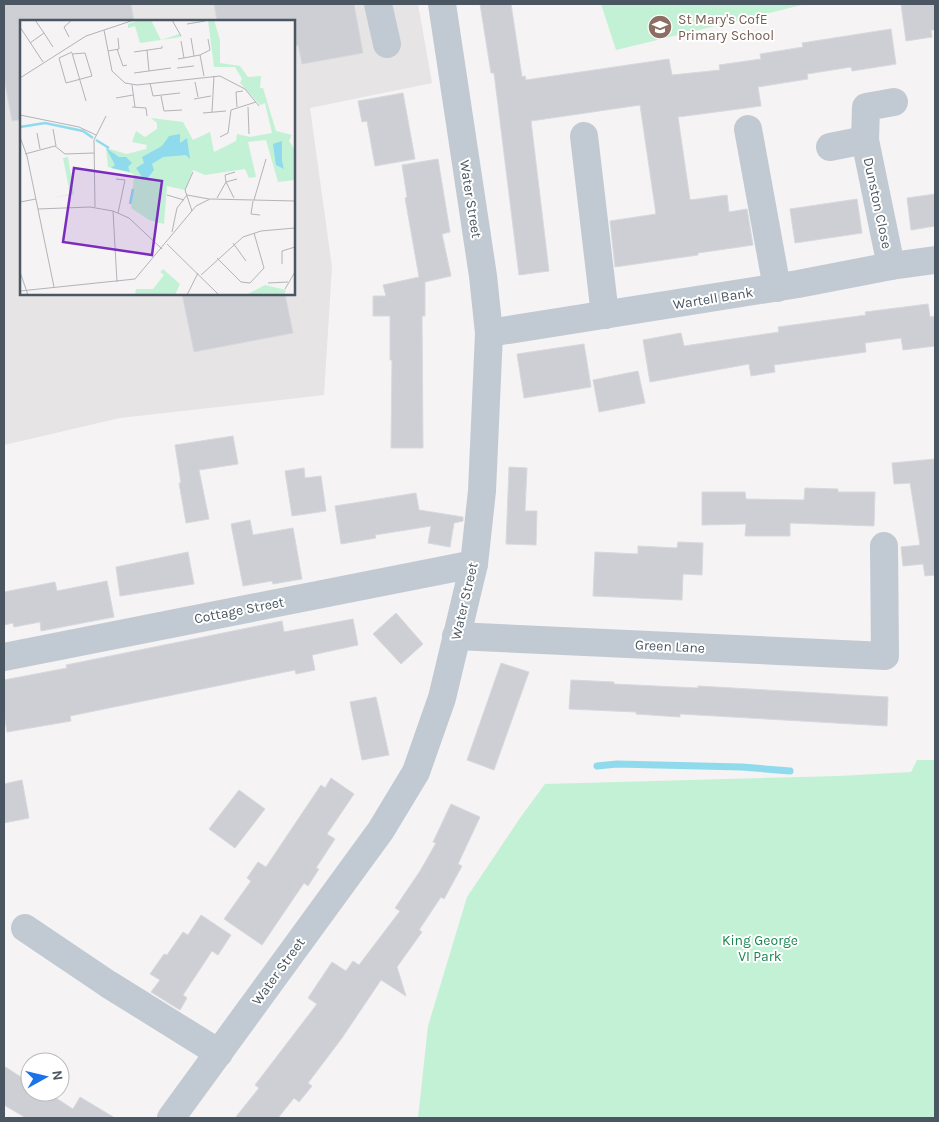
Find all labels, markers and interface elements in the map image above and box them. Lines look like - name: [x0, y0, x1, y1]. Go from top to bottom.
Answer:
- place label: St Mary's CofE Primary School: [678, 11, 774, 44]
- school or university icon: St Mary's CofE Primary School: [647, 14, 673, 40]
- inset map: [20, 20, 295, 295]
- street label: Dunston Close: [860, 156, 895, 250]
- street label: Water Street: [456, 159, 485, 239]
- street label: Wartell Bank: [672, 284, 755, 313]
- street label: Water Street: [447, 561, 482, 642]
- street label: Cottage Street: [193, 593, 286, 628]
- street label: Green Lane: [635, 636, 705, 657]
- park label: King George VI Park: [722, 932, 798, 965]
- street label: Water Street: [248, 934, 309, 1008]
- north arrow: [20, 1052, 70, 1102]
- text: N: [48, 1069, 66, 1081]

